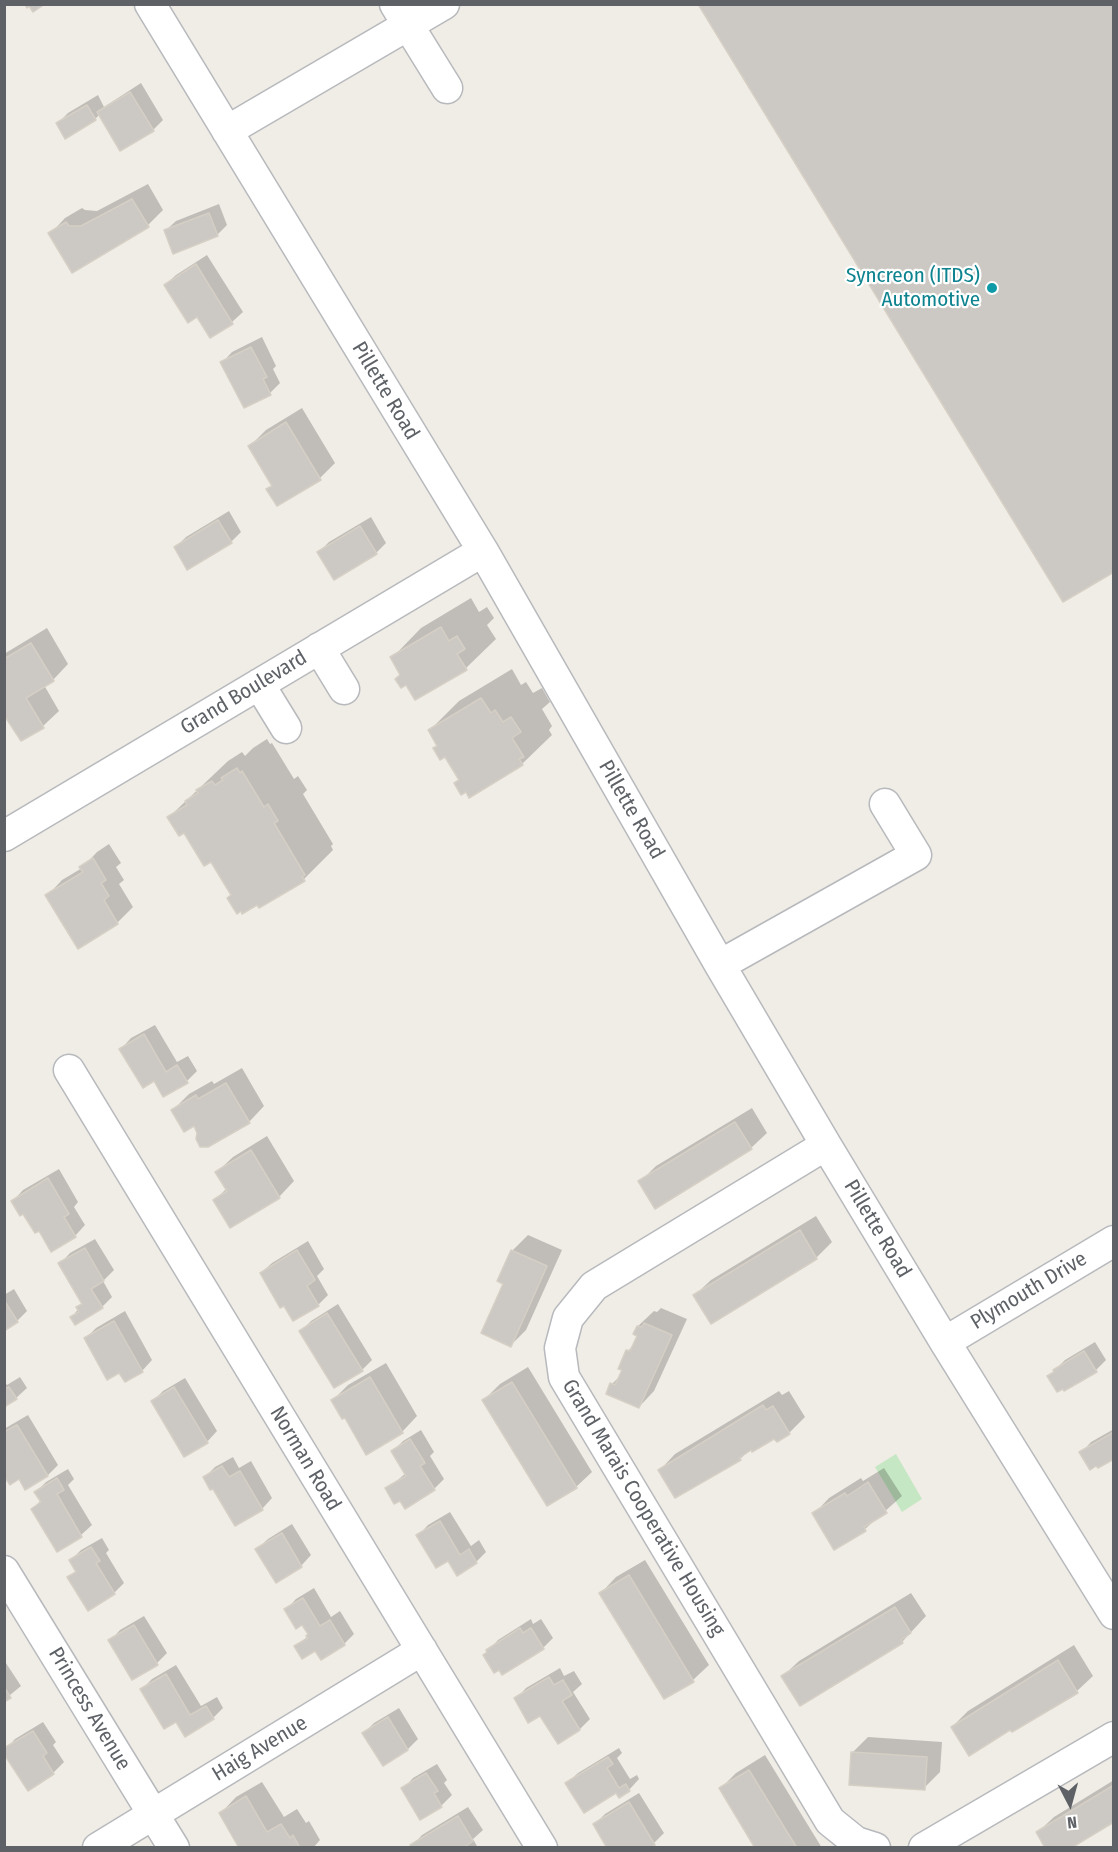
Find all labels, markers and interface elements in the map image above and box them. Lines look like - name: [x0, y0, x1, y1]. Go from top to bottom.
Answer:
- place label: Syncreon (ITDS) Automotive: [846, 263, 980, 313]
- marker: Syncreon (ITDS) Automotive: [985, 281, 999, 295]
- street label: Pillette Road: [346, 337, 424, 445]
- street label: Grand Boulevard: [176, 645, 312, 741]
- street label: Pillette Road: [593, 756, 669, 864]
- street label: Pillette Road: [838, 1175, 916, 1283]
- street label: Plymouth Drive: [966, 1246, 1092, 1336]
- street label: Grand Marais Cooperative Housing: [556, 1375, 730, 1641]
- street label: Norman Road: [264, 1402, 346, 1516]
- street label: Princess Avenue: [42, 1643, 136, 1775]
- street label: Haig Avenue: [208, 1711, 312, 1787]
- north arrow: [1040, 1774, 1100, 1834]
- text: N: [1066, 1812, 1078, 1832]

